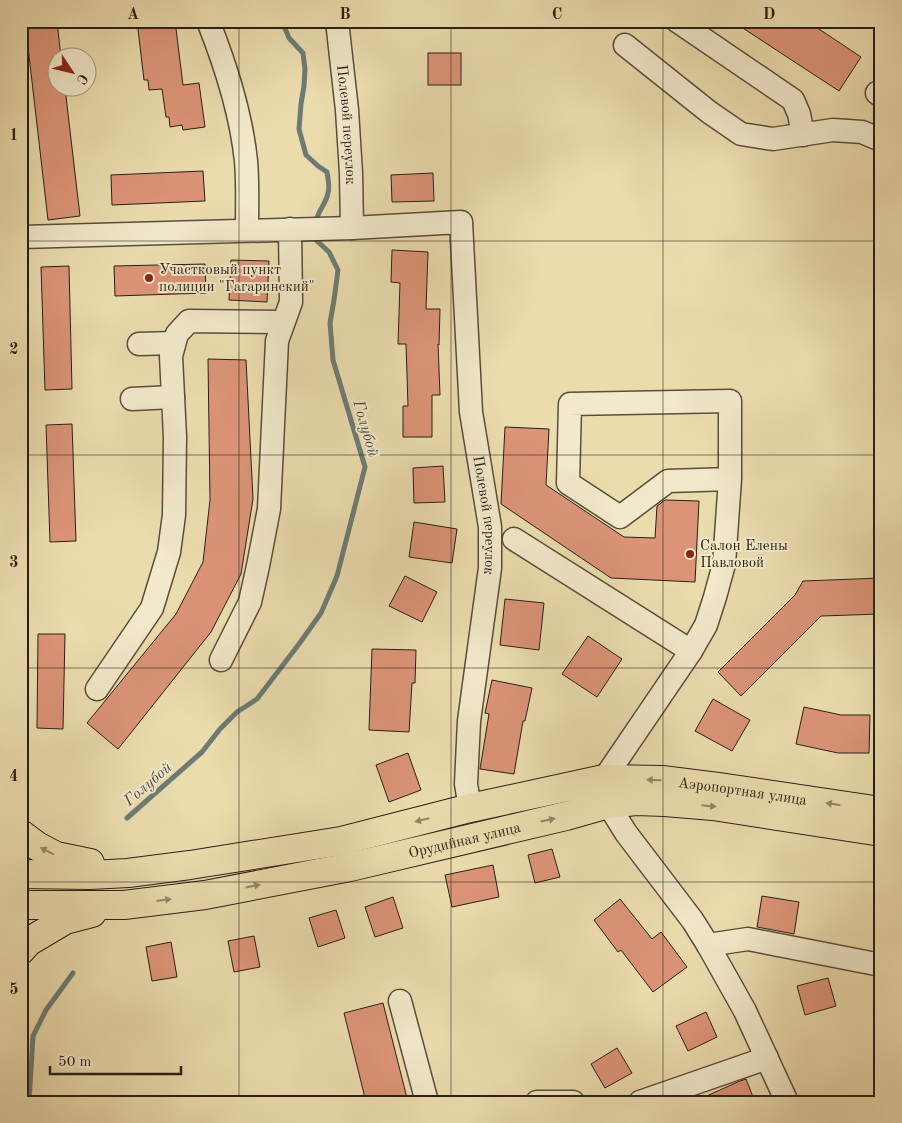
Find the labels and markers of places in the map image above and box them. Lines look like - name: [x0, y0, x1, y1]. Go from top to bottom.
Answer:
- place label: Участковый пункт полиции "Гагаринский": [159, 263, 315, 295]
- marker: Участковый пункт полиции "Гагаринский": [143, 272, 155, 284]
- place label: Салон Елены Павловой: [700, 539, 788, 571]
- marker: Салон Елены Павловой: [684, 548, 696, 560]

